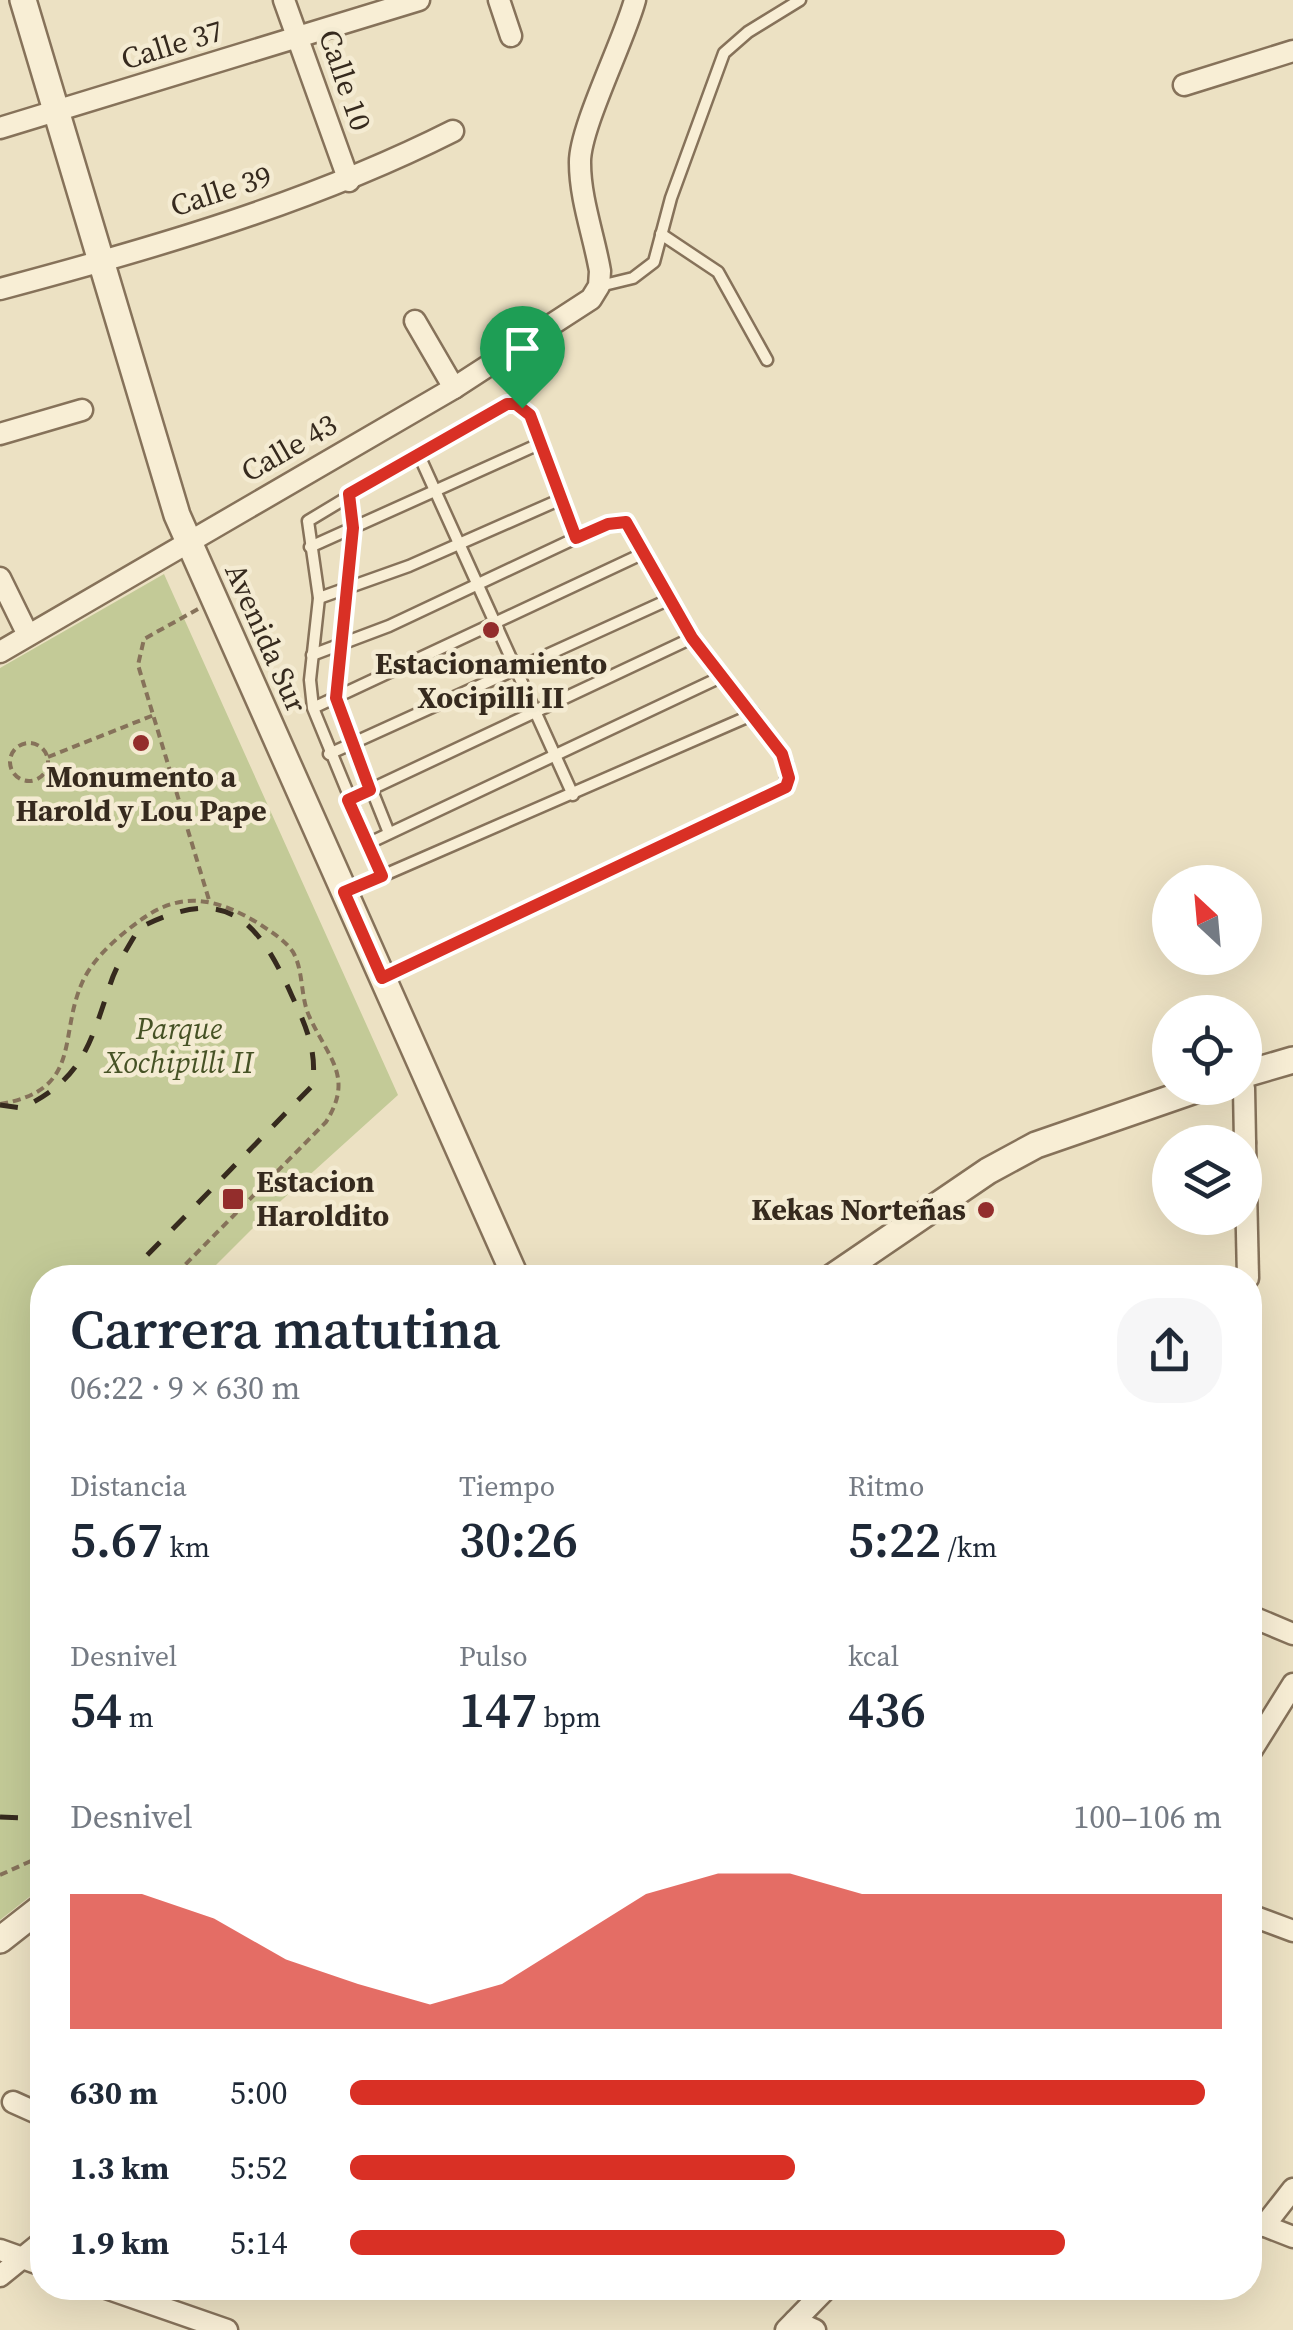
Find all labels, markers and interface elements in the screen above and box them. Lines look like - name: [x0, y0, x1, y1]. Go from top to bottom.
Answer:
- street label: Calle 37: [116, 10, 228, 79]
- street label: Calle 10: [309, 24, 382, 136]
- street label: Calle 39: [165, 155, 277, 226]
- pin: [480, 306, 565, 409]
- icon: arrive: [495, 321, 550, 376]
- street label: Calle 43: [233, 404, 344, 491]
- street label: Avenida Sur: [215, 557, 318, 719]
- marker: Estacionamiento Xocipilli II: [480, 619, 502, 641]
- place label: Estacionamiento Xocipilli II: [375, 643, 607, 718]
- marker: Monumento a Harold y Lou Pape: [130, 732, 152, 754]
- place label: Monumento a Harold y Lou Pape: [15, 756, 267, 831]
- north arrow: [1152, 865, 1262, 975]
- map controls: [1152, 865, 1262, 1235]
- button: locate: [1152, 995, 1262, 1105]
- park label: Parque Xochipilli II: [103, 1008, 255, 1083]
- button: layers: [1152, 1125, 1262, 1235]
- place label: Estacion Haroldito: [256, 1161, 389, 1236]
- marker: Estacion Haroldito: [220, 1186, 246, 1212]
- place label: Kekas Norteñas: [751, 1189, 966, 1230]
- marker: Kekas Norteñas: [975, 1199, 997, 1221]
- text: Carrera matutina: [70, 1291, 500, 1366]
- button: share: [1117, 1298, 1222, 1403]
- text: 06:22 · 9 × 630 m: [70, 1366, 300, 1410]
- text: Distancia: [70, 1467, 187, 1505]
- text: Tiempo: [459, 1467, 555, 1505]
- text: Ritmo: [848, 1467, 924, 1505]
- text: 5.67: [70, 1505, 163, 1574]
- text: 30:26: [459, 1505, 578, 1574]
- text: 5:22: [848, 1505, 941, 1574]
- text: km: [163, 1528, 210, 1566]
- text: /km: [941, 1528, 997, 1566]
- text: Desnivel: [70, 1637, 177, 1675]
- text: Pulso: [459, 1637, 528, 1675]
- text: kcal: [848, 1637, 899, 1675]
- text: 54: [70, 1675, 122, 1744]
- text: 147: [459, 1675, 537, 1744]
- text: 436: [848, 1675, 926, 1744]
- text: m: [122, 1698, 154, 1736]
- text: bpm: [537, 1698, 601, 1736]
- text: Desnivel: [70, 1795, 192, 1839]
- text: 100–106 m: [1073, 1795, 1222, 1839]
- text: 630 m: [70, 2071, 158, 2115]
- text: 5:00: [230, 2071, 288, 2115]
- text: 1.3 km: [70, 2146, 169, 2190]
- text: 5:52: [230, 2146, 288, 2190]
- text: 1.9 km: [70, 2221, 169, 2265]
- text: 5:14: [230, 2221, 288, 2265]

